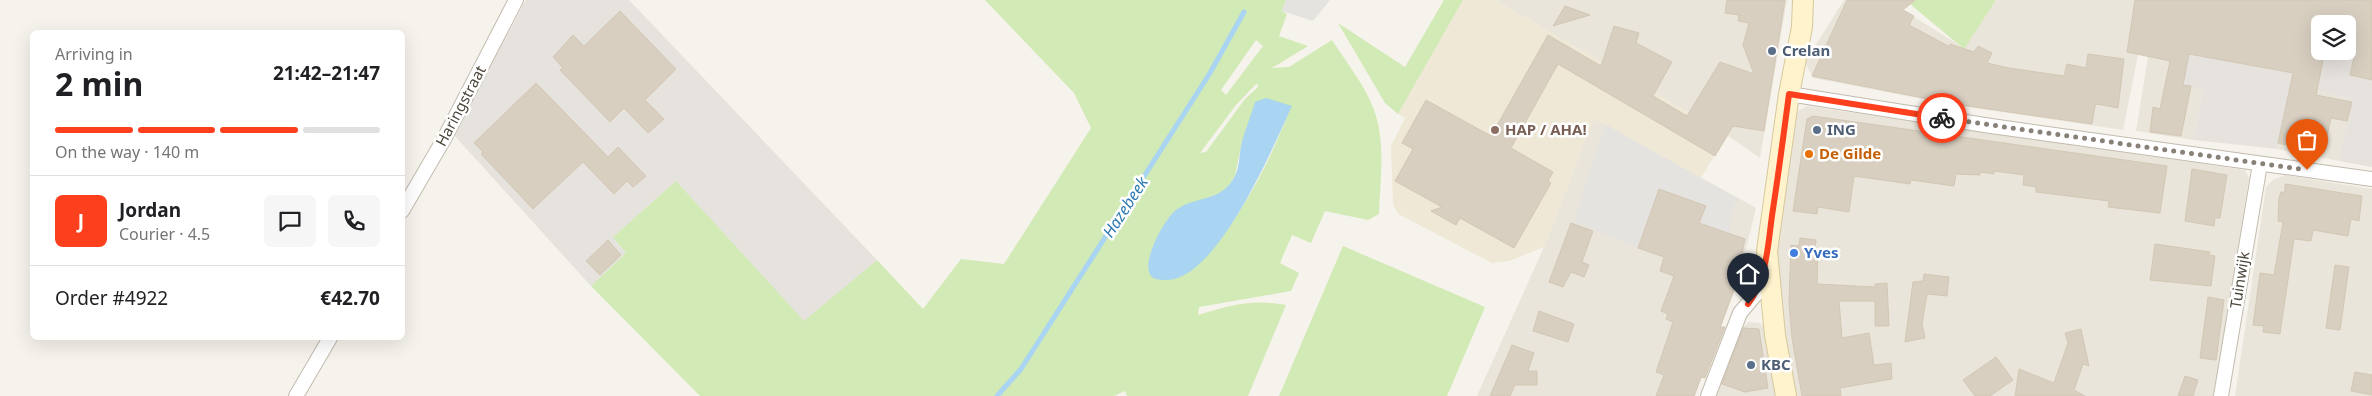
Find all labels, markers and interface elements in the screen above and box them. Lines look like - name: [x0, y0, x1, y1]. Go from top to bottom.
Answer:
- map controls: [2311, 15, 2356, 60]
- button: layers: [2311, 15, 2356, 60]
- place label: Crelan: [1782, 40, 1830, 60]
- text: Arriving in: [55, 43, 133, 65]
- marker: Crelan: [1766, 45, 1778, 57]
- text: 21:42–21:47: [273, 60, 380, 86]
- street label: Haringstraat: [430, 61, 490, 149]
- text: 2 min: [55, 62, 143, 105]
- courier: [1917, 93, 1967, 143]
- icon: bike: [1928, 104, 1956, 132]
- place label: HAP / AHA!: [1505, 119, 1587, 139]
- place label: ING: [1827, 119, 1856, 139]
- pin: [2286, 119, 2328, 170]
- marker: HAP / AHA!: [1489, 124, 1501, 136]
- marker: ING: [1811, 124, 1823, 136]
- icon: bag: [2293, 126, 2321, 154]
- text: On the way · 140 m: [55, 141, 199, 163]
- place label: De Gilde: [1819, 143, 1881, 163]
- marker: De Gilde: [1803, 148, 1815, 160]
- water label: Hazebeek: [1097, 171, 1153, 242]
- button: chat: [264, 195, 316, 247]
- button: phone: [328, 195, 380, 247]
- text: Jordan: [119, 197, 181, 223]
- text: J: [78, 208, 84, 234]
- text: Courier · 4.5: [119, 223, 210, 245]
- place label: Yves: [1804, 242, 1838, 262]
- marker: Yves: [1788, 247, 1800, 259]
- street label: Tuinwijk: [2225, 250, 2253, 310]
- pin: [1727, 253, 1769, 304]
- icon: home: [1734, 260, 1762, 288]
- text: Order #4922: [55, 285, 168, 311]
- text: €42.70: [320, 285, 380, 311]
- place label: KBC: [1761, 354, 1791, 374]
- marker: KBC: [1745, 359, 1757, 371]

